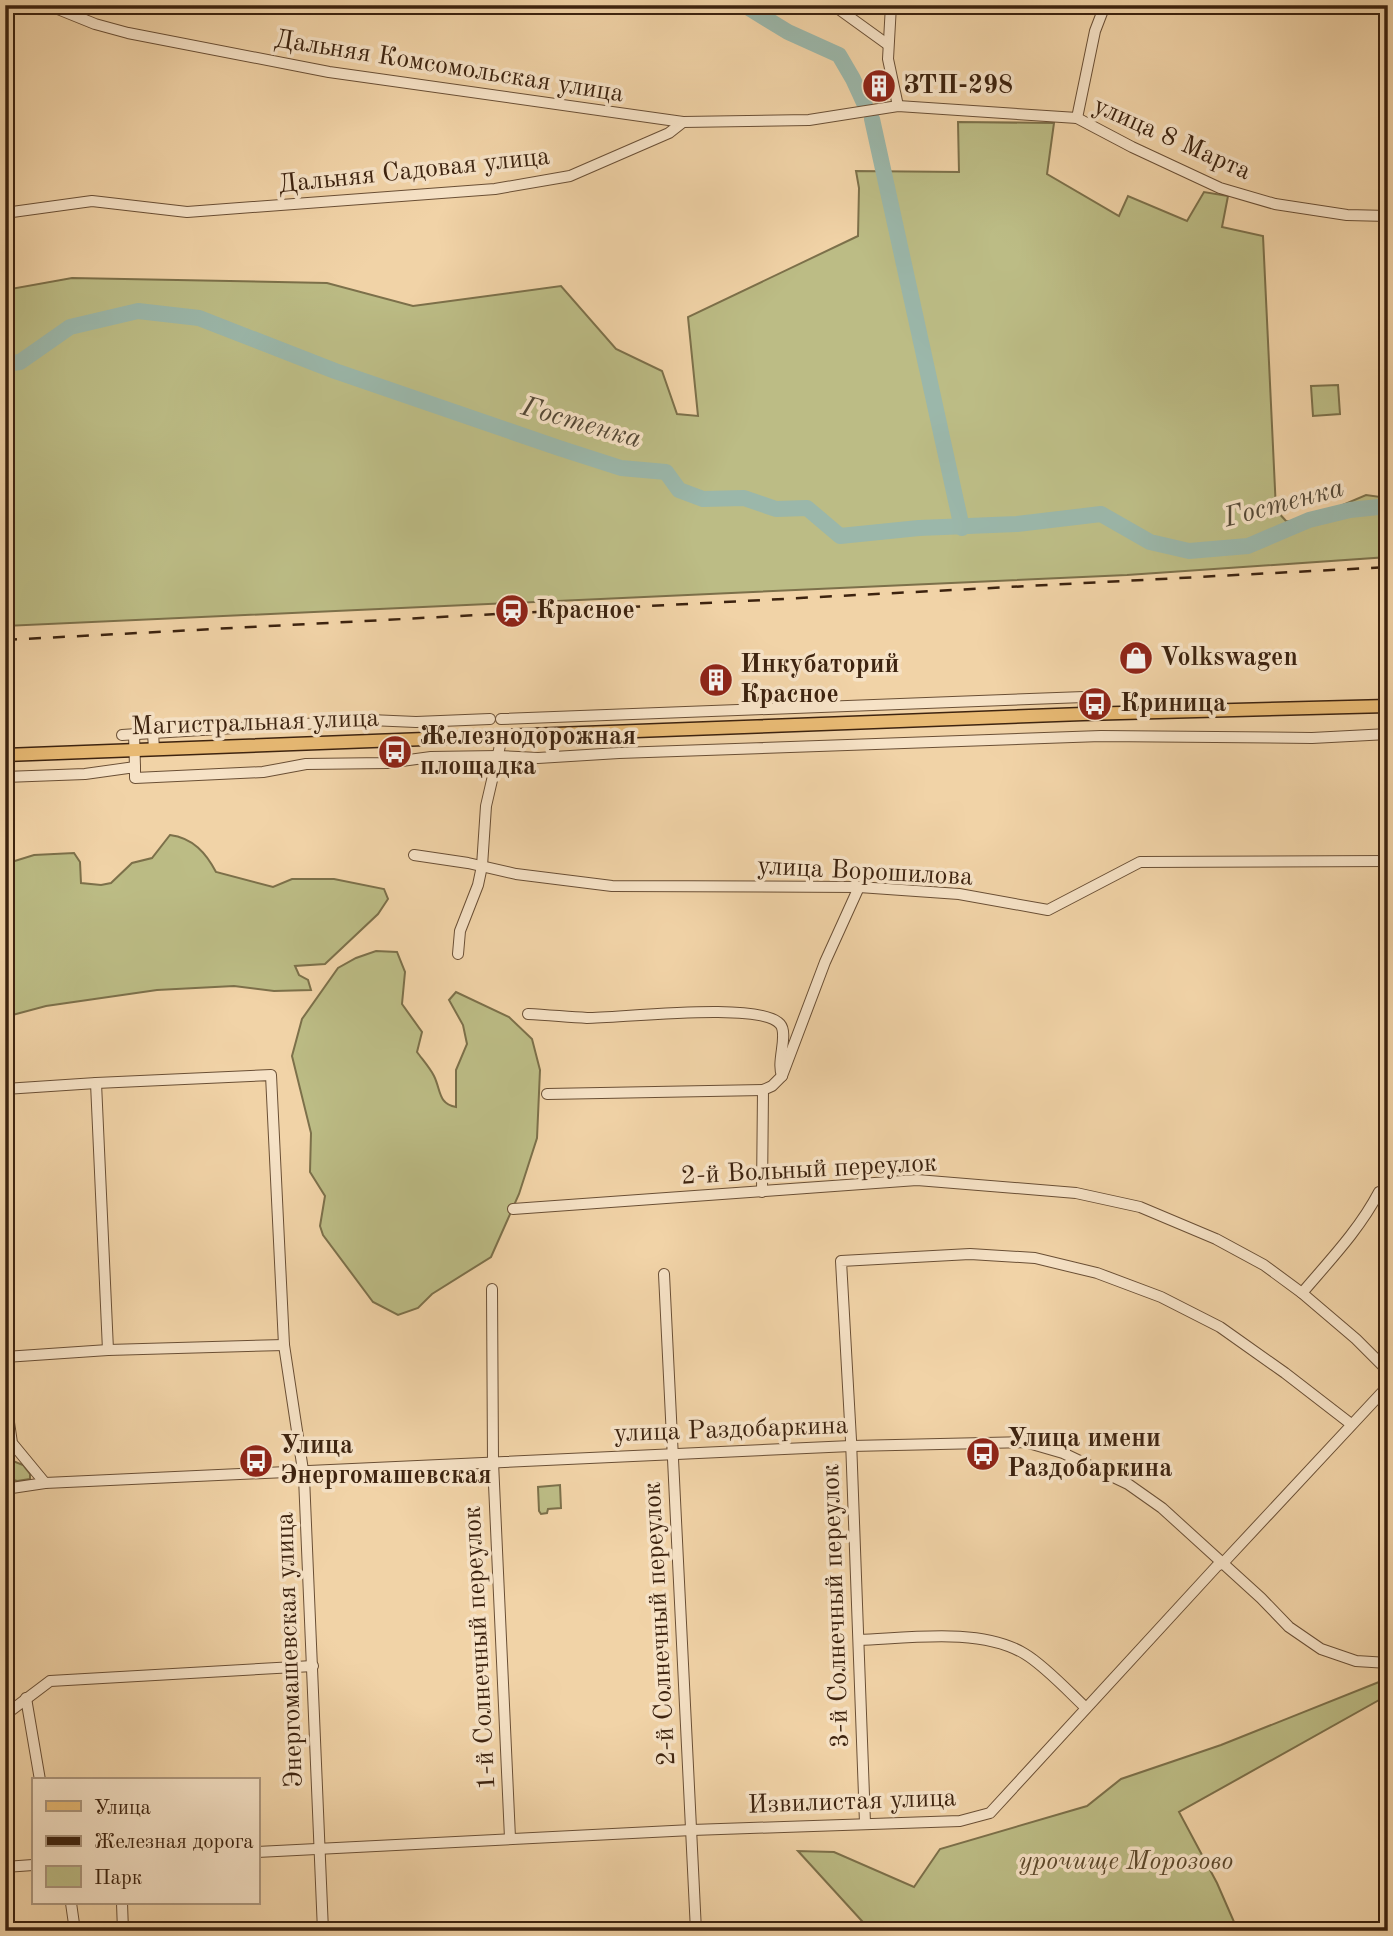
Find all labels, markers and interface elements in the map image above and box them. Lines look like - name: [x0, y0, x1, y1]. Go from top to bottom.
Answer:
- street label: Дальняя Комсомольская улица: [273, 27, 626, 107]
- building icon: ЗТП-298: [860, 67, 898, 105]
- place label: ЗТП-298: [903, 73, 1013, 99]
- street label: улица 8 Марта: [1089, 93, 1255, 185]
- street label: Дальняя Садовая улица: [277, 144, 551, 198]
- water label: Гостенка: [517, 393, 644, 454]
- water label: Гостенка: [1220, 474, 1347, 534]
- station icon: Красное: [493, 592, 531, 630]
- place label: Красное: [536, 598, 635, 624]
- shop icon: Volkswagen: [1117, 639, 1155, 677]
- place label: Volkswagen: [1160, 645, 1298, 671]
- place label: Инкубаторий Красное: [740, 652, 899, 708]
- building icon: Инкубаторий Красное: [697, 661, 735, 699]
- bus stop icon: Криница: [1076, 685, 1114, 723]
- place label: Криница: [1120, 691, 1226, 717]
- street label: Магистральная улица: [131, 706, 380, 740]
- place label: Железнодорожная площадка: [420, 724, 636, 780]
- bus stop icon: Железнодорожная площадка: [376, 733, 414, 771]
- street label: улица Ворошилова: [756, 853, 974, 891]
- street label: 2-й Вольный переулок: [680, 1150, 938, 1190]
- street label: улица Раздобаркина: [613, 1413, 849, 1447]
- place label: Улица имени Раздобаркина: [1007, 1426, 1172, 1482]
- place label: Улица Энергомашевская: [280, 1433, 492, 1489]
- bus stop icon: Улица имени Раздобаркина: [964, 1435, 1002, 1473]
- bus stop icon: Улица Энергомашевская: [237, 1442, 275, 1480]
- street label: 3-й Солнечный переулок: [818, 1463, 854, 1749]
- street label: 2-й Солнечный переулок: [640, 1481, 680, 1767]
- street label: 1-й Солнечный переулок: [460, 1505, 500, 1791]
- street label: Энергомашевская улица: [272, 1512, 308, 1788]
- legend: [32, 1778, 259, 1904]
- street label: Извилистая улица: [747, 1785, 957, 1819]
- text: Улица: [94, 1798, 151, 1819]
- text: Железная дорога: [94, 1832, 254, 1853]
- park label: урочище Морозово: [1019, 1849, 1233, 1875]
- text: Парк: [94, 1868, 143, 1889]

